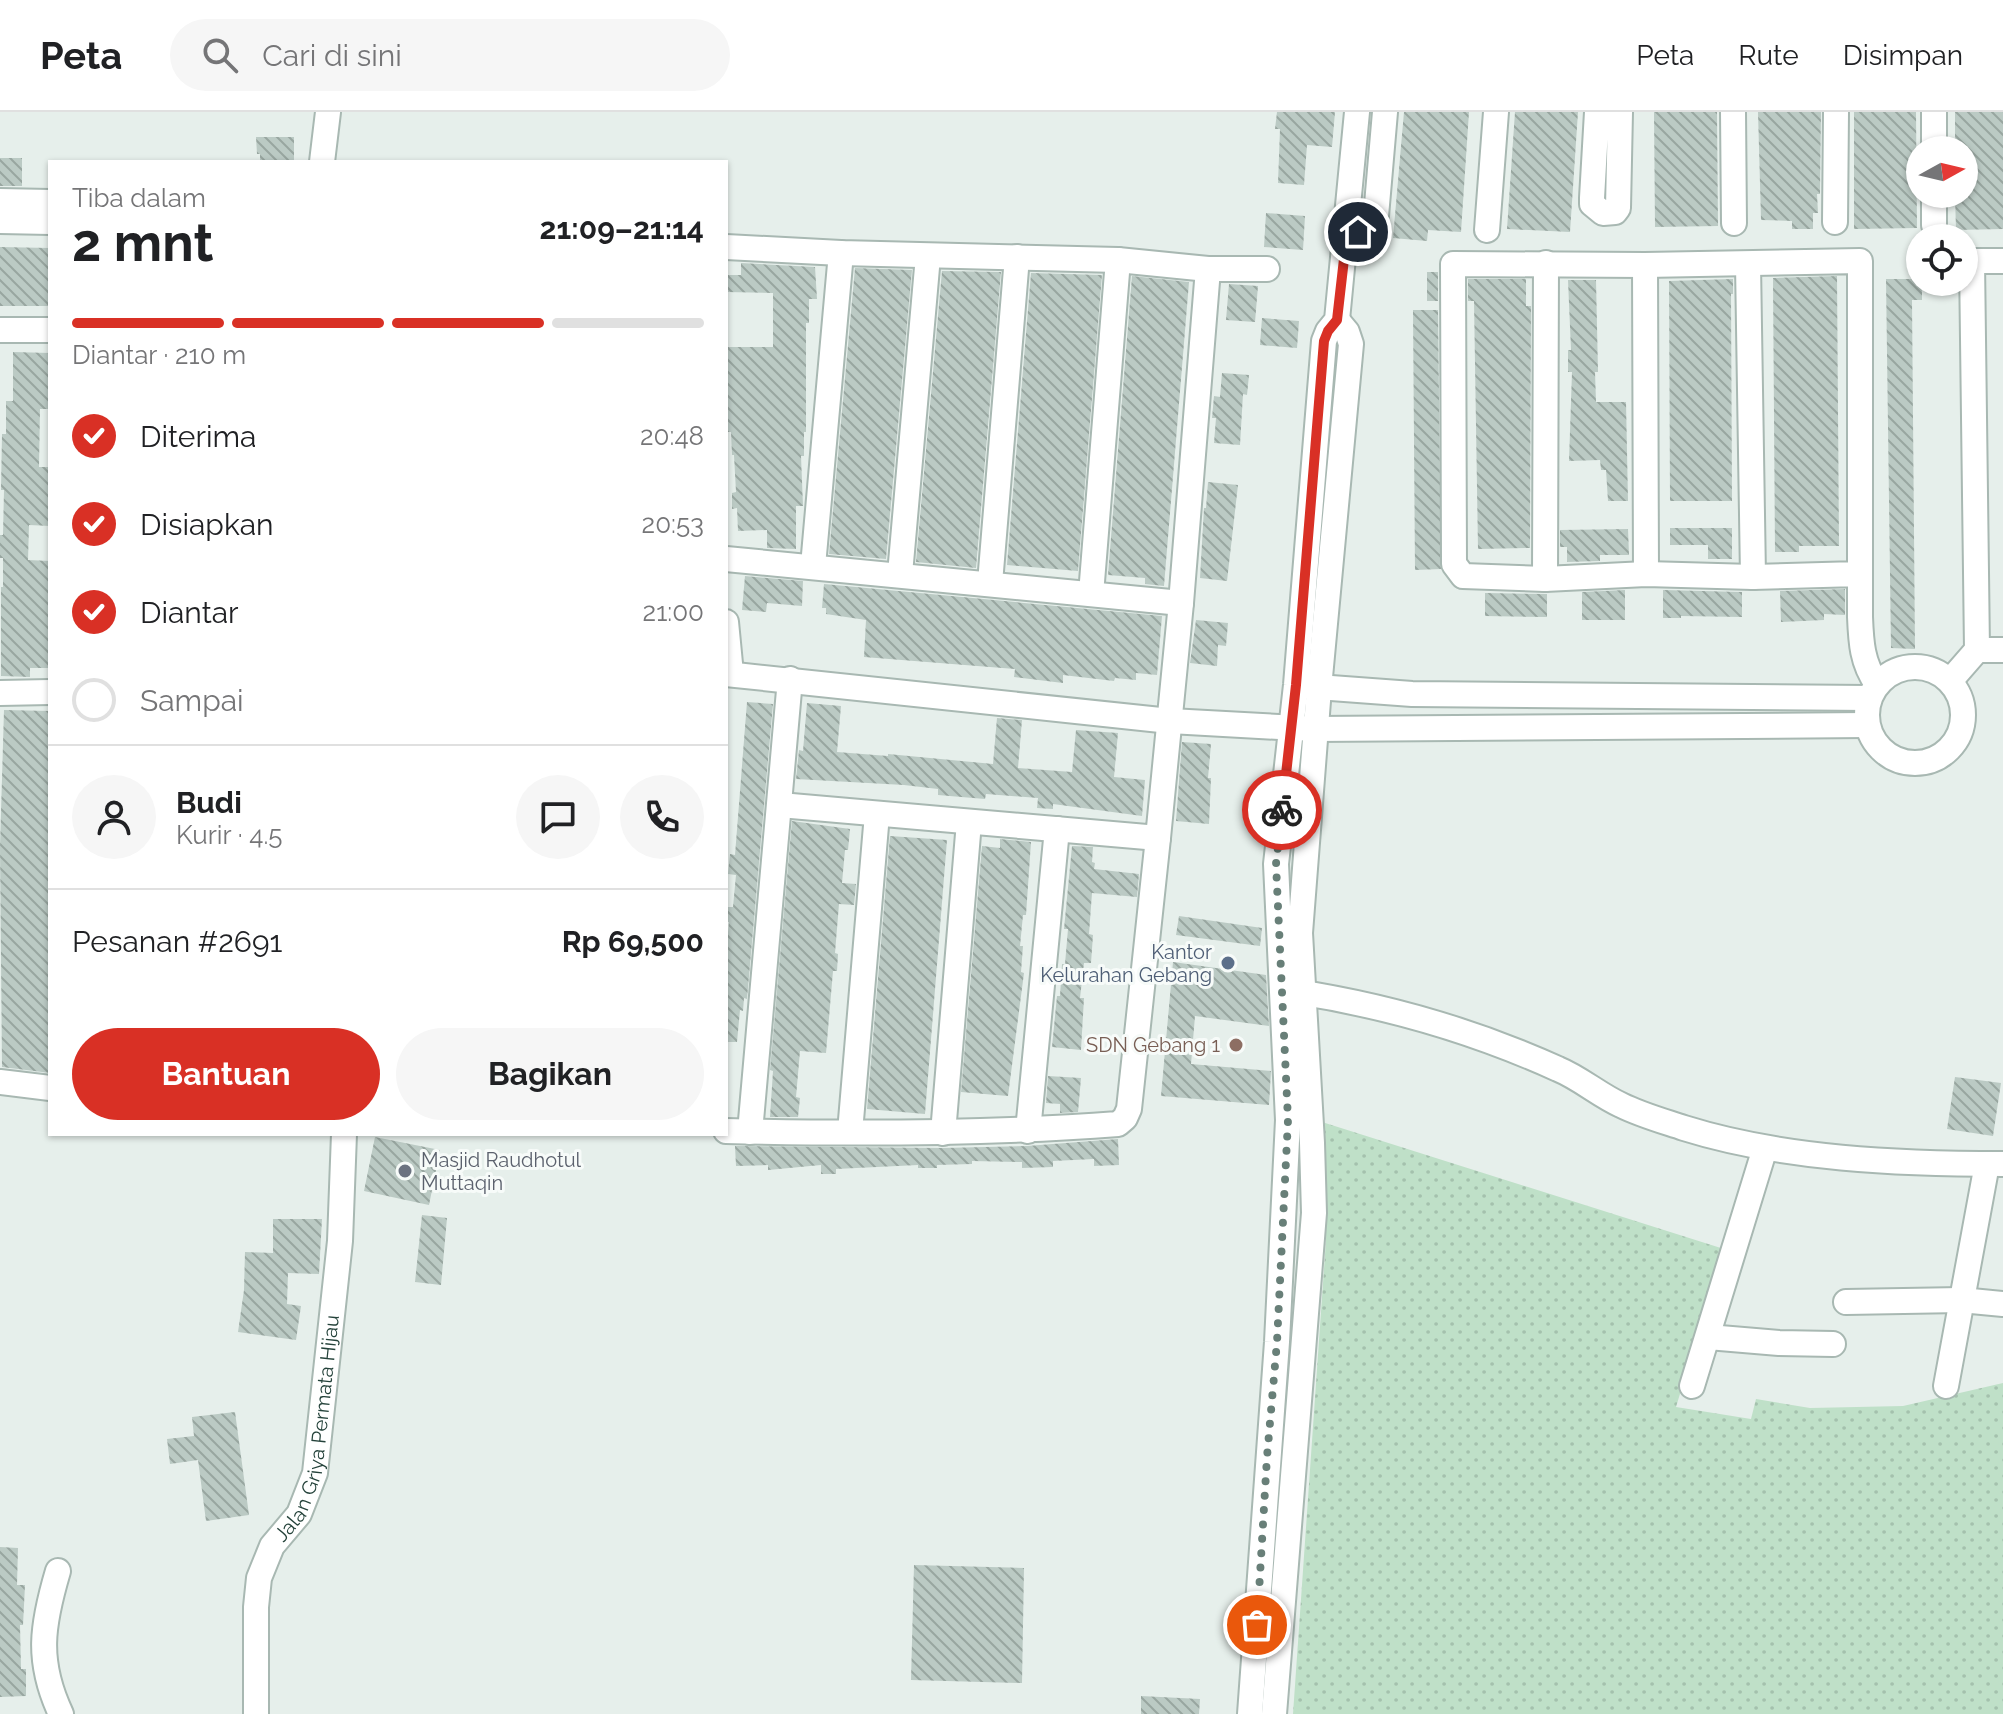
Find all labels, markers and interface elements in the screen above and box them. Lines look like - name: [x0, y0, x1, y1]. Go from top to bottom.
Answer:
- search box: [170, 19, 730, 91]
- text: Peta: [40, 33, 122, 78]
- icon: search: [198, 33, 242, 77]
- text: Cari di sini: [262, 38, 402, 73]
- text: Peta: [1636, 39, 1694, 72]
- text: Rute: [1738, 39, 1799, 72]
- text: Disimpan: [1843, 39, 1963, 72]
- north arrow: [1906, 136, 1978, 208]
- map controls: [1906, 136, 1978, 296]
- text: Tiba dalam: [72, 183, 206, 213]
- pin: [1324, 198, 1392, 266]
- icon: home: [1336, 210, 1380, 254]
- text: 21:09–21:14: [540, 211, 704, 246]
- text: 2 mnt: [72, 212, 213, 273]
- button: locate: [1906, 224, 1978, 296]
- text: Diantar · 210 m: [72, 340, 246, 370]
- icon: check: [72, 414, 116, 458]
- text: Diterima: [140, 419, 256, 454]
- text: 20:48: [640, 421, 704, 451]
- icon: check: [72, 502, 116, 546]
- text: Disiapkan: [140, 507, 274, 542]
- text: 20:53: [642, 509, 704, 539]
- icon: check: [72, 590, 116, 634]
- text: Diantar: [140, 595, 239, 630]
- text: 21:00: [643, 597, 704, 627]
- text: Sampai: [140, 683, 244, 718]
- courier: [1242, 770, 1322, 850]
- button: person: [72, 775, 156, 859]
- button: chat: [516, 775, 600, 859]
- button: phone: [620, 775, 704, 859]
- text: Budi: [176, 785, 242, 820]
- icon: bike: [1260, 788, 1304, 832]
- text: Kurir · 4.5: [176, 820, 282, 850]
- text: Pesanan #2691: [72, 924, 282, 959]
- text: Rp 69,500: [562, 924, 704, 959]
- place label: Kantor Kelurahan Gebang: [1040, 940, 1212, 987]
- marker: Kantor Kelurahan Gebang: [1219, 954, 1237, 972]
- button: Bantuan: [72, 1028, 380, 1120]
- button: Bagikan: [396, 1028, 704, 1120]
- place label: SDN Gebang 1: [1086, 1033, 1220, 1057]
- marker: SDN Gebang 1: [1227, 1036, 1245, 1054]
- place label: Masjid Raudhotul Muttaqin: [421, 1148, 582, 1195]
- marker: Masjid Raudhotul Muttaqin: [396, 1162, 414, 1180]
- street label: Jalan Griya Permata Hijau: [269, 1314, 344, 1546]
- pin: [1223, 1591, 1291, 1659]
- icon: bag: [1235, 1603, 1279, 1647]

